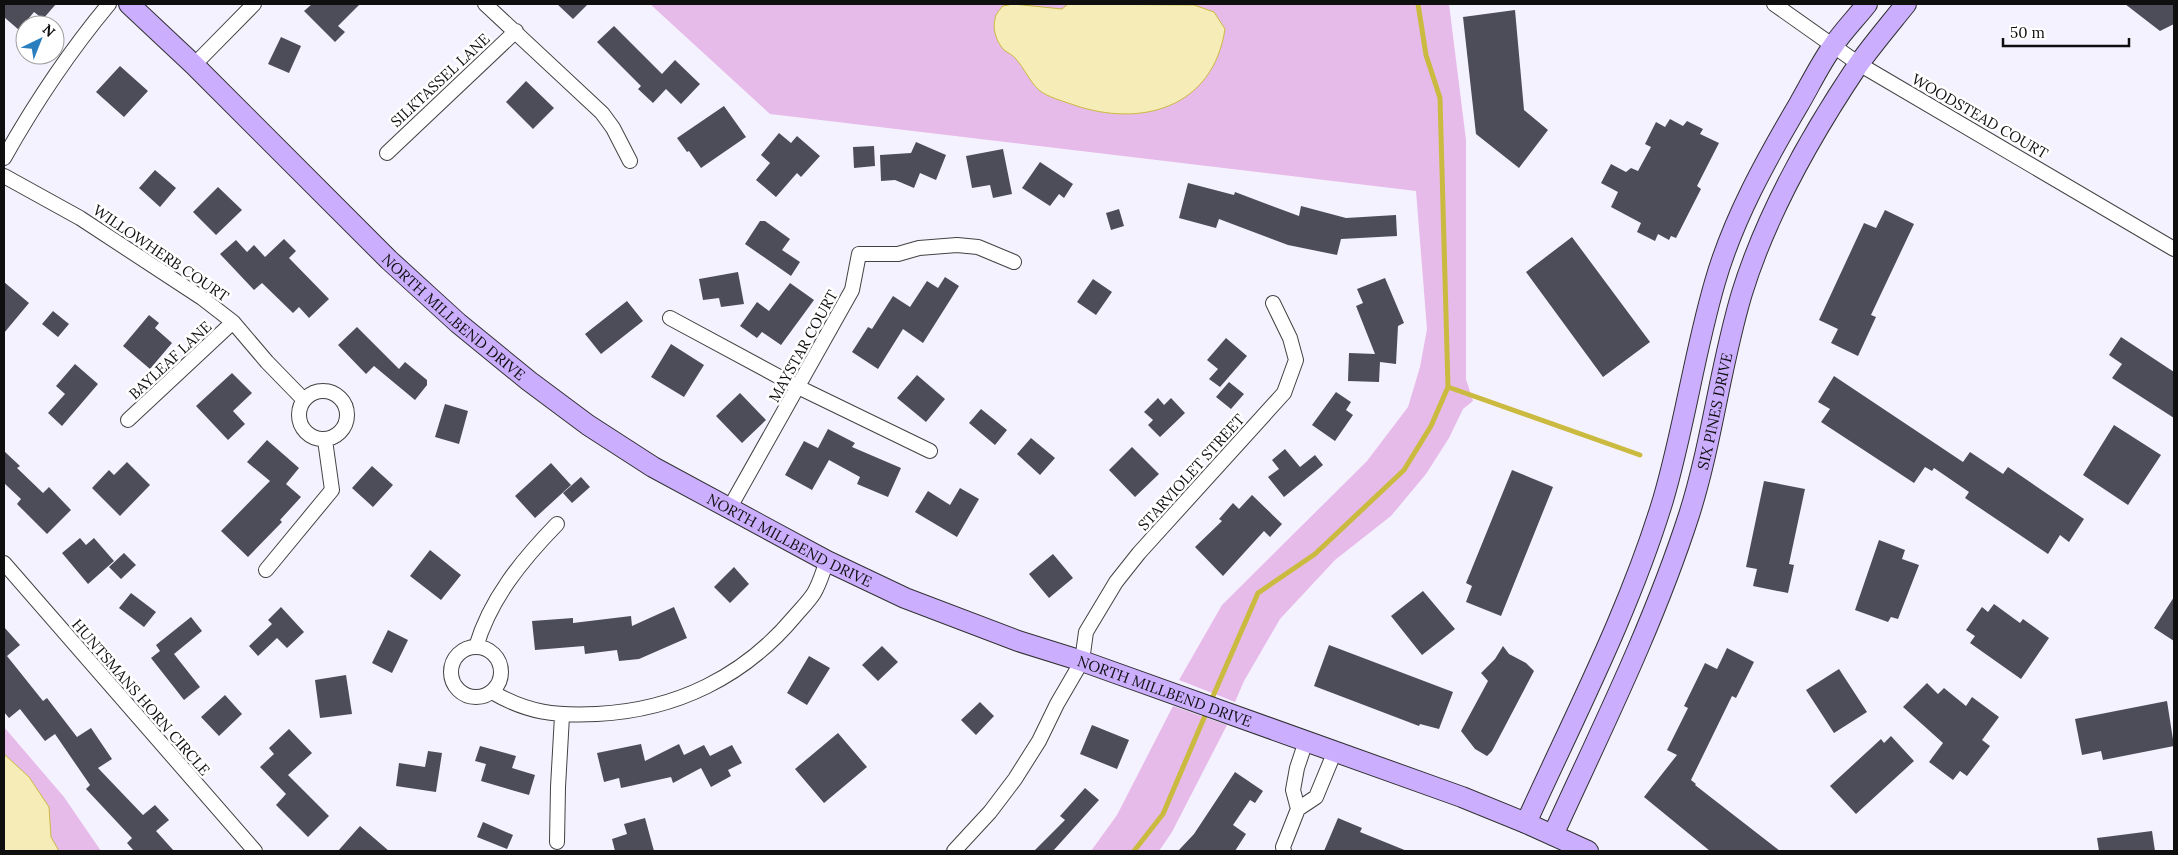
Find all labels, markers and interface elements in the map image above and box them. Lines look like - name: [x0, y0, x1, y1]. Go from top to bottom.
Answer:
- north arrow: [15, 15, 65, 65]
- scale bar: [2003, 15, 2129, 47]
- text: N: [39, 20, 59, 41]
- text: 50 m: [2010, 23, 2045, 42]
- street label: SILKTASSEL LANE: [386, 29, 494, 131]
- street label: WOODSTEAD COURT: [1909, 69, 2052, 163]
- street label: WILLOWHERB COURT: [89, 200, 233, 306]
- street label: NORTH MILLBEND DRIVE: [378, 249, 529, 384]
- street label: MAYSTAR COURT: [764, 286, 842, 405]
- street label: BAYLEAF LANE: [125, 317, 215, 403]
- street label: SIX PINES DRIVE: [1692, 351, 1736, 471]
- street label: STARVIOLET STREET: [1134, 410, 1249, 534]
- street label: NORTH MILLBEND DRIVE: [704, 489, 875, 591]
- street label: HUNTSMANS HORN CIRCLE: [68, 615, 214, 779]
- street label: NORTH MILLBEND DRIVE: [1075, 651, 1254, 731]

